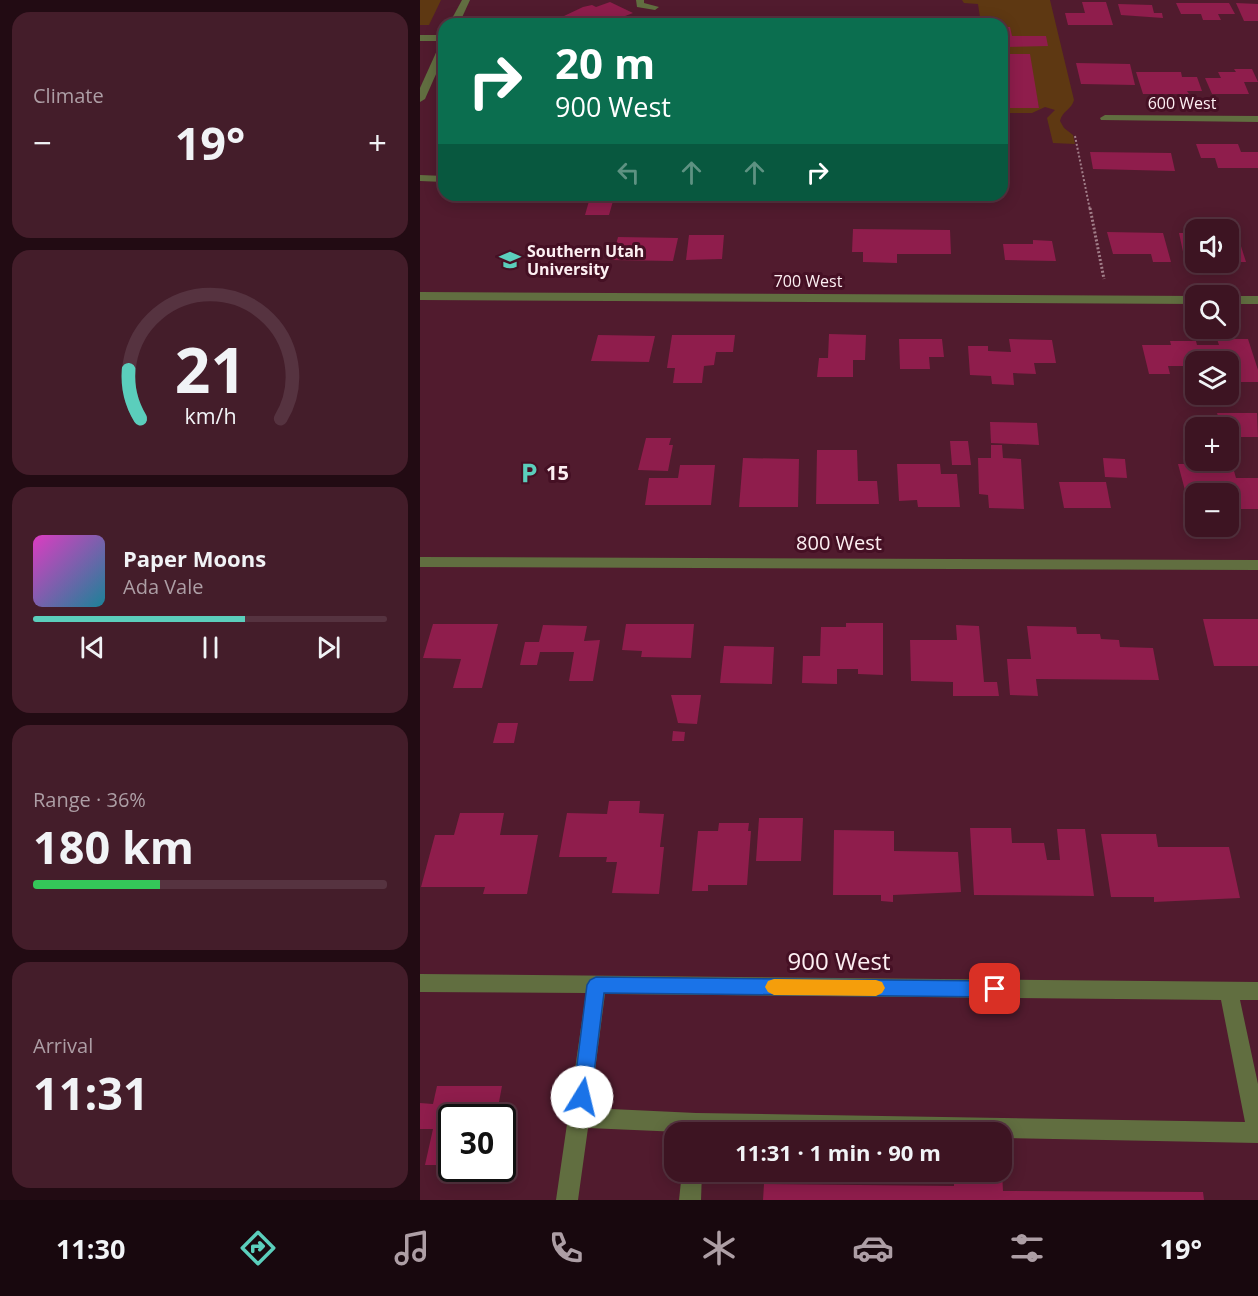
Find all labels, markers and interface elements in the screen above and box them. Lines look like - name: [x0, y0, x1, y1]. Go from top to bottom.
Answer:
- text: 20 m: [555, 34, 655, 91]
- icon: right: [456, 42, 534, 120]
- text: Climate: [33, 82, 104, 109]
- text: 900 West: [555, 88, 671, 125]
- street label: 600 West: [1148, 92, 1217, 114]
- text: 19°: [175, 112, 245, 173]
- text: −: [33, 120, 52, 165]
- text: +: [368, 120, 387, 165]
- icon: left: [612, 156, 645, 189]
- icon: ahead: [675, 156, 708, 189]
- icon: ahead: [738, 156, 771, 189]
- icon: right: [801, 156, 834, 189]
- map controls: [1185, 219, 1239, 537]
- button: sound: [1185, 219, 1239, 273]
- place label: Southern Utah University: [527, 240, 644, 280]
- school or university icon: Southern Utah University: [498, 248, 522, 272]
- street label: 700 West: [774, 270, 843, 292]
- button: search: [1185, 285, 1239, 339]
- text: 21: [174, 327, 246, 412]
- button: layers: [1185, 351, 1239, 405]
- text: km/h: [184, 402, 236, 431]
- button: +: [1185, 417, 1239, 471]
- place label: 15: [546, 459, 569, 486]
- parking icon: 15: [517, 461, 541, 485]
- button: −: [1185, 483, 1239, 537]
- street label: 800 West: [796, 529, 882, 556]
- text: Paper Moons: [123, 543, 266, 573]
- text: Ada Vale: [123, 573, 204, 600]
- icon: previous: [76, 631, 109, 664]
- icon: pause: [194, 631, 227, 664]
- icon: next: [312, 631, 345, 664]
- text: Range · 36%: [33, 786, 146, 813]
- text: 180 km: [33, 816, 194, 877]
- street label: 900 West: [787, 944, 891, 977]
- pin: [969, 963, 1020, 1014]
- icon: arrive: [978, 972, 1011, 1005]
- text: Arrival: [33, 1032, 93, 1059]
- text: 11:31: [33, 1062, 149, 1123]
- position arrow: [550, 1065, 614, 1129]
- speed limit sign: 30: [438, 1104, 516, 1182]
- text: 11:31 · 1 min · 90 m: [735, 1137, 941, 1167]
- icon: directions: [237, 1227, 279, 1269]
- icon: music: [391, 1227, 433, 1269]
- icon: phone: [545, 1227, 587, 1269]
- icon: climate: [698, 1227, 740, 1269]
- icon: car: [852, 1227, 894, 1269]
- icon: filters: [1006, 1227, 1048, 1269]
- text: 11:30: [56, 1230, 125, 1267]
- text: 19°: [1160, 1230, 1202, 1267]

